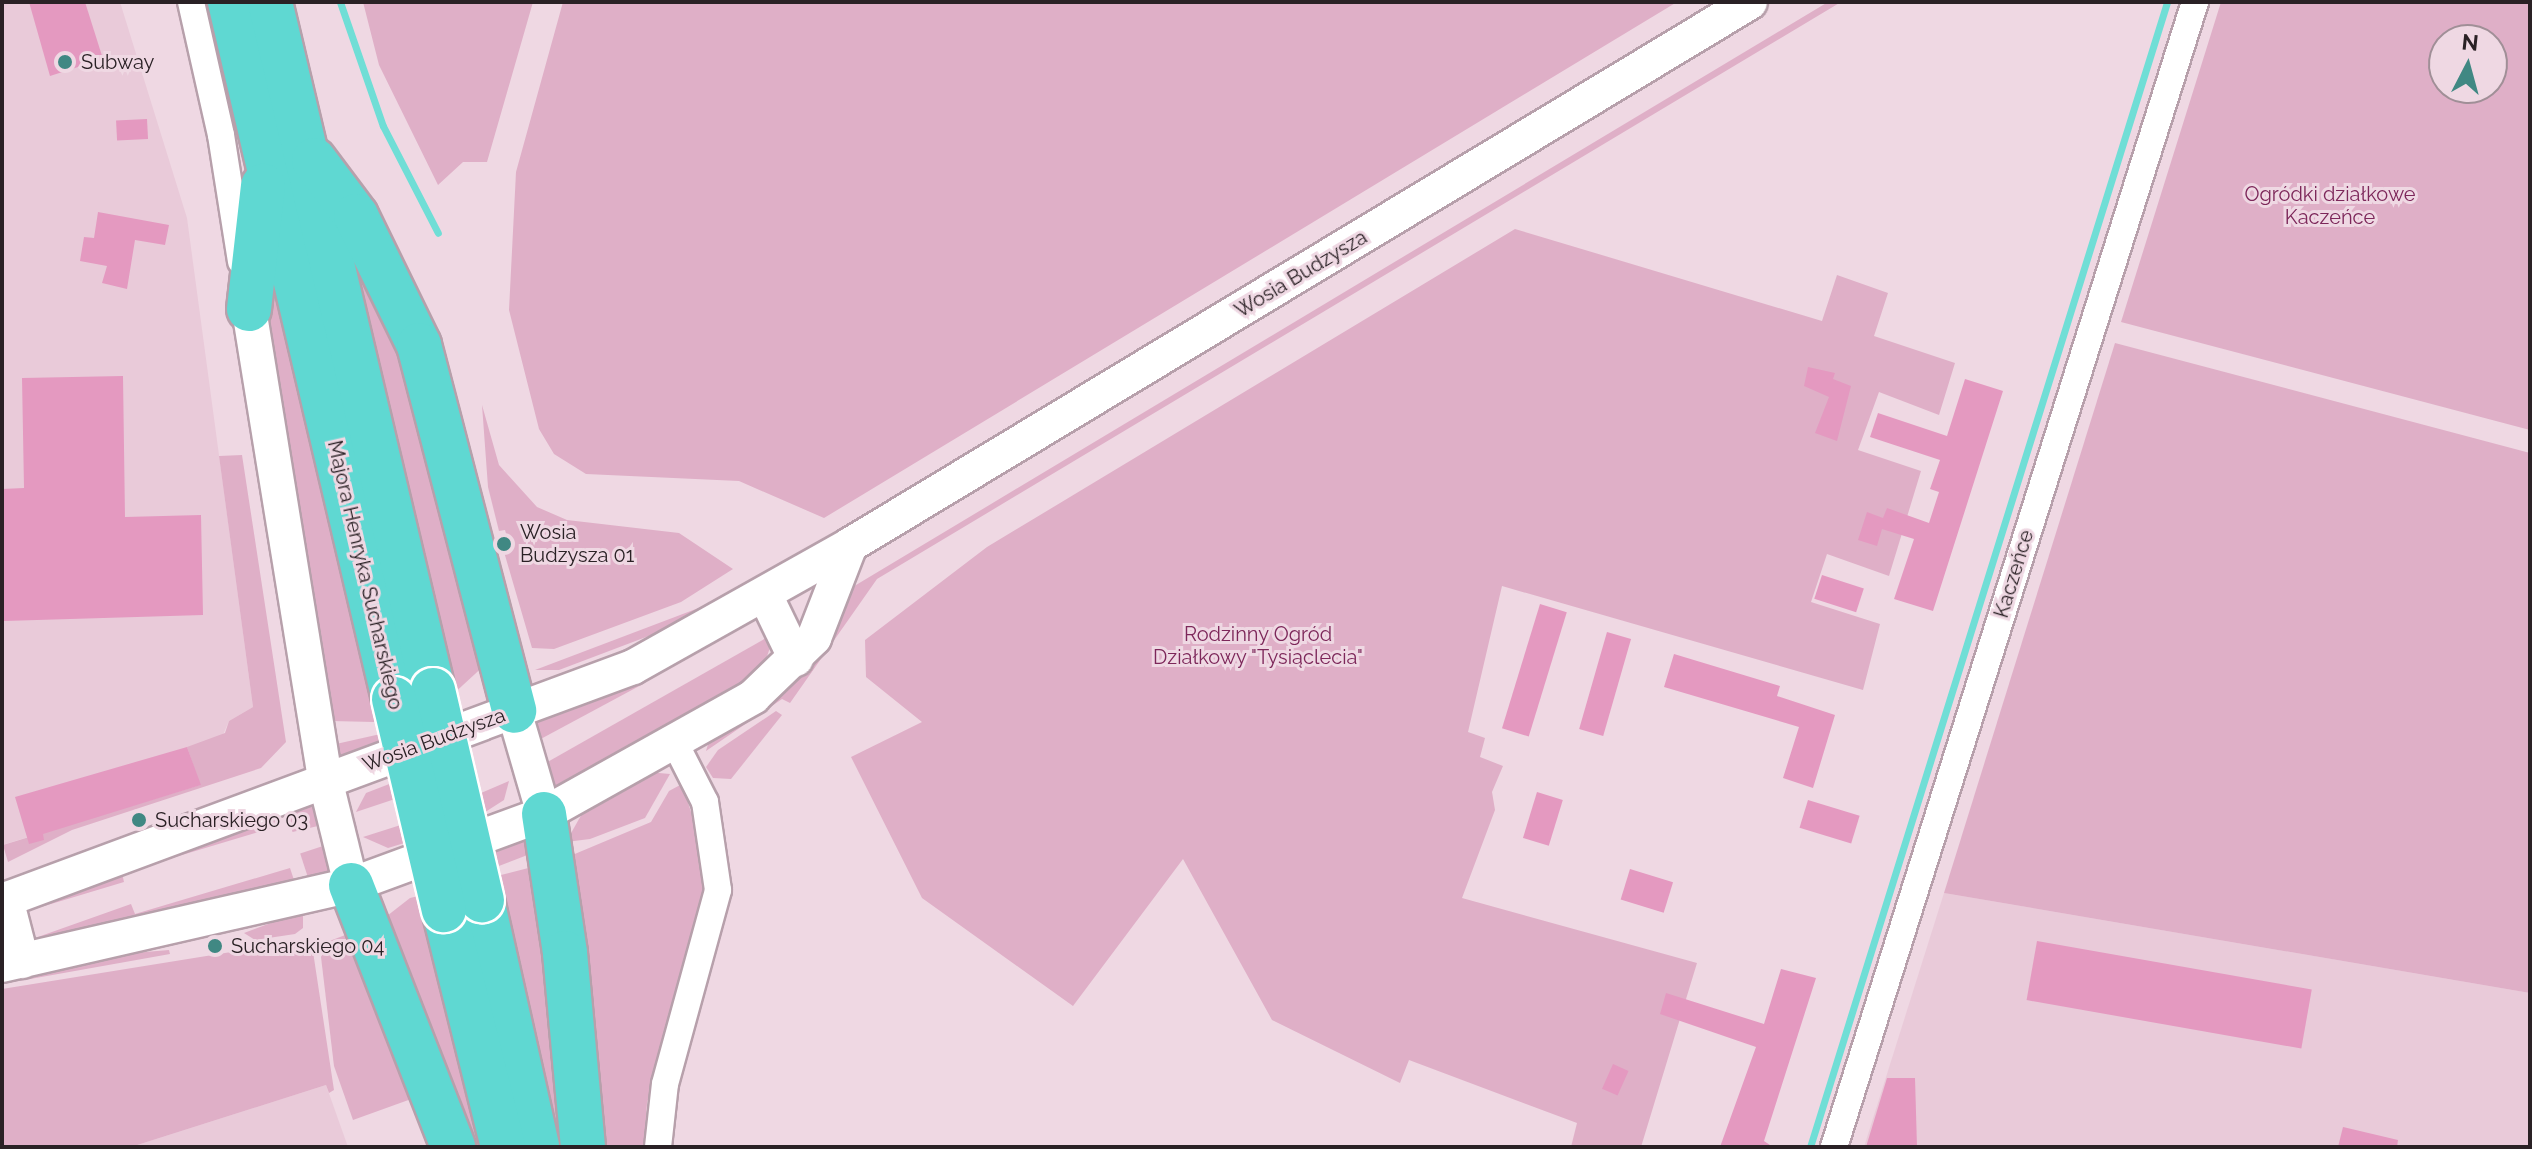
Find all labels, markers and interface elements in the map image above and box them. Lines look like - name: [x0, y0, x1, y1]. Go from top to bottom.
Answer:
- north arrow: [2428, 24, 2508, 104]
- text: N: [2461, 28, 2480, 56]
- place label: Subway: [81, 50, 154, 74]
- marker: Subway: [56, 53, 74, 71]
- park label: Ogródki działkowe Kaczeńce: [2244, 183, 2416, 230]
- street label: Wosia Budzysza: [1231, 225, 1371, 323]
- street label: Majora Henryka Sucharskiego: [322, 438, 408, 712]
- place label: Wosia Budzysza 01: [520, 520, 634, 567]
- street label: Kaczeńce: [1989, 527, 2039, 621]
- marker: Wosia Budzysza 01: [495, 535, 513, 553]
- park label: Rodzinny Ogród Działkowy "Tysiąclecia": [1153, 623, 1363, 670]
- street label: Wosia Budzysza: [359, 703, 509, 777]
- place label: Sucharskiego 03: [155, 808, 308, 832]
- marker: Sucharskiego 03: [130, 811, 148, 829]
- place label: Sucharskiego 04: [231, 934, 384, 958]
- marker: Sucharskiego 04: [206, 937, 224, 955]

